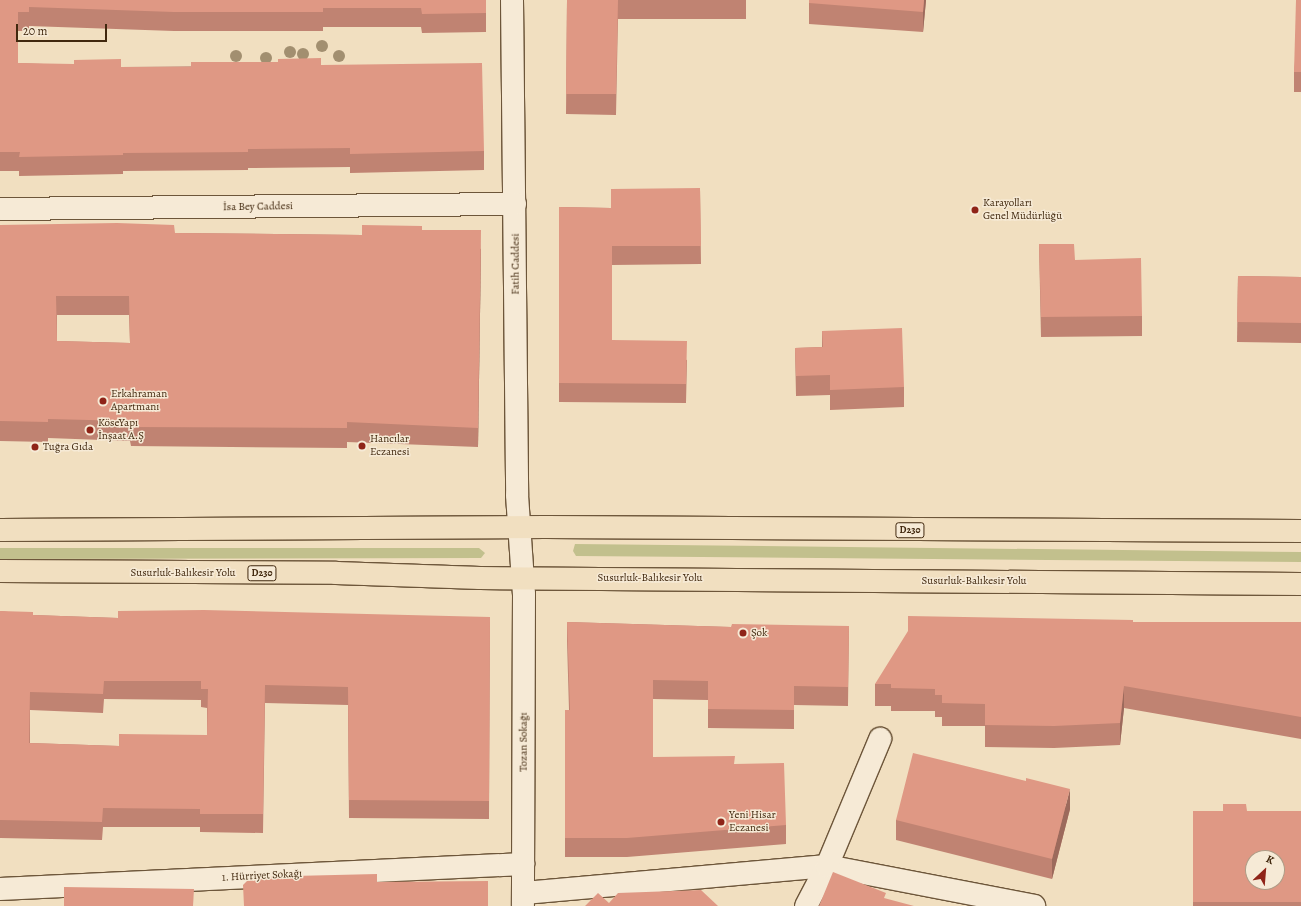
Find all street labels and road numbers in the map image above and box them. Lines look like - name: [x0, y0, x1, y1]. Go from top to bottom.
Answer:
- street label: İsa Bey Caddesi: [223, 200, 293, 214]
- street label: Fatih Caddesi: [509, 233, 523, 295]
- road number: D230: [895, 522, 925, 538]
- road number: D230: [247, 565, 277, 581]
- street label: Susurluk-Balıkesir Yolu: [130, 566, 236, 580]
- street label: Susurluk-Balıkesir Yolu: [597, 571, 703, 585]
- street label: Susurluk-Balıkesir Yolu: [921, 574, 1027, 588]
- street label: Tozan Sokağı: [517, 712, 531, 772]
- street label: 1. Hürriyet Sokağı: [221, 867, 303, 885]

